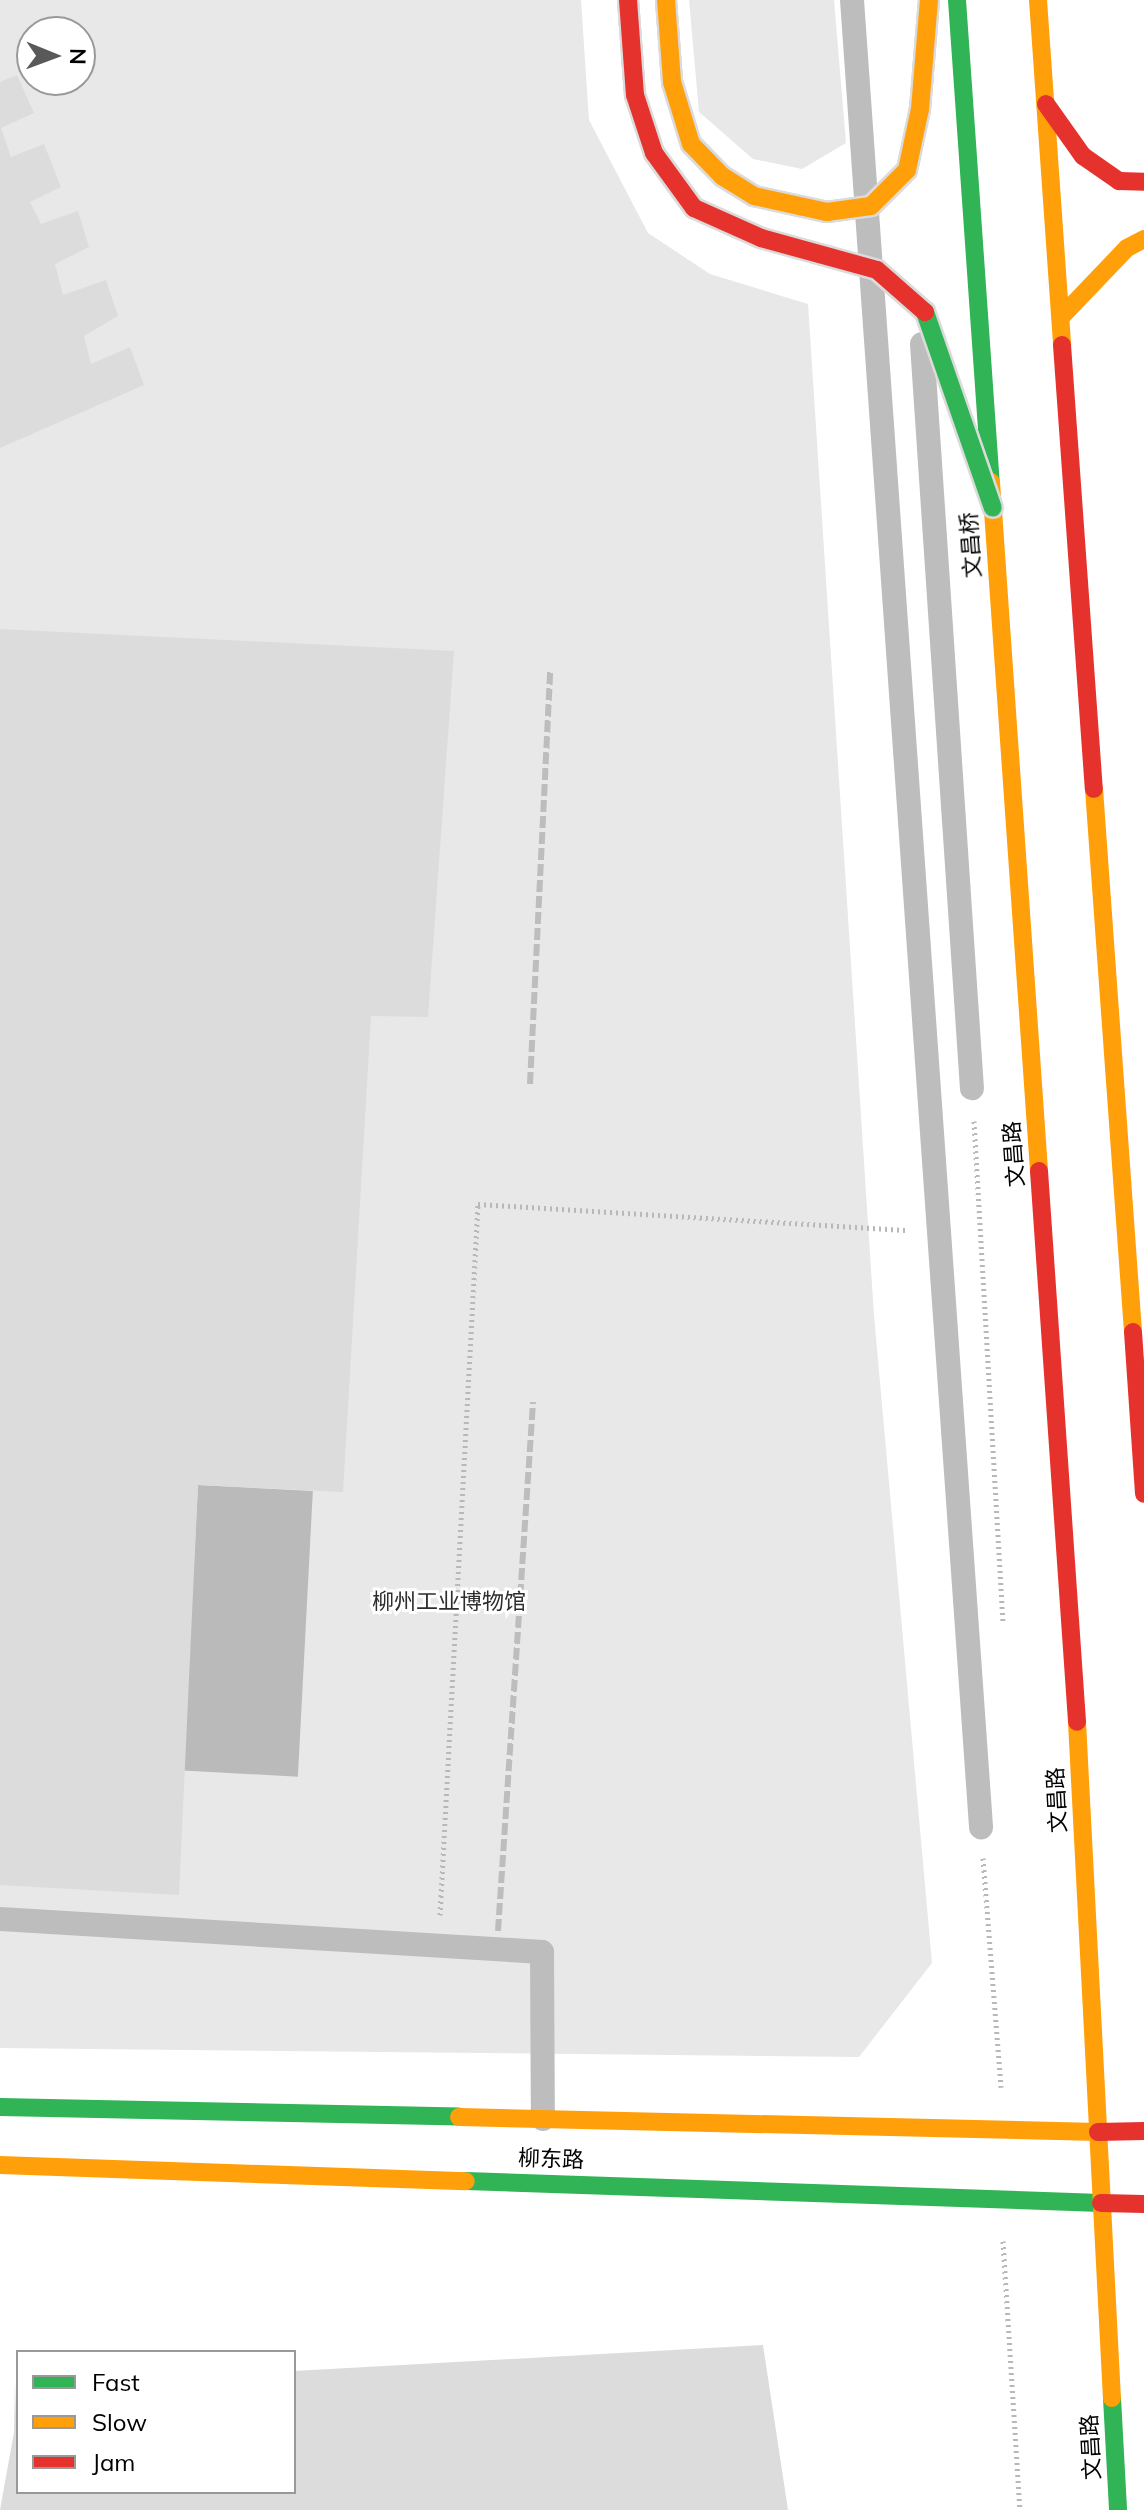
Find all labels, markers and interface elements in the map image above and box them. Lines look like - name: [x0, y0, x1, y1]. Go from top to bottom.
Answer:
- north arrow: [16, 16, 96, 96]
- text: N: [64, 48, 92, 65]
- street label: 文昌桥: [956, 511, 986, 579]
- street label: 文昌路: [999, 1120, 1029, 1188]
- park label: 柳州工业博物馆: [372, 1589, 526, 1615]
- street label: 文昌路: [1042, 1766, 1072, 1834]
- street label: 柳东路: [518, 2145, 584, 2173]
- legend: [16, 2350, 296, 2494]
- text: Fast: [92, 2367, 140, 2397]
- text: Slow: [92, 2407, 147, 2437]
- street label: 文昌路: [1076, 2413, 1106, 2481]
- text: Jam: [92, 2447, 135, 2477]

